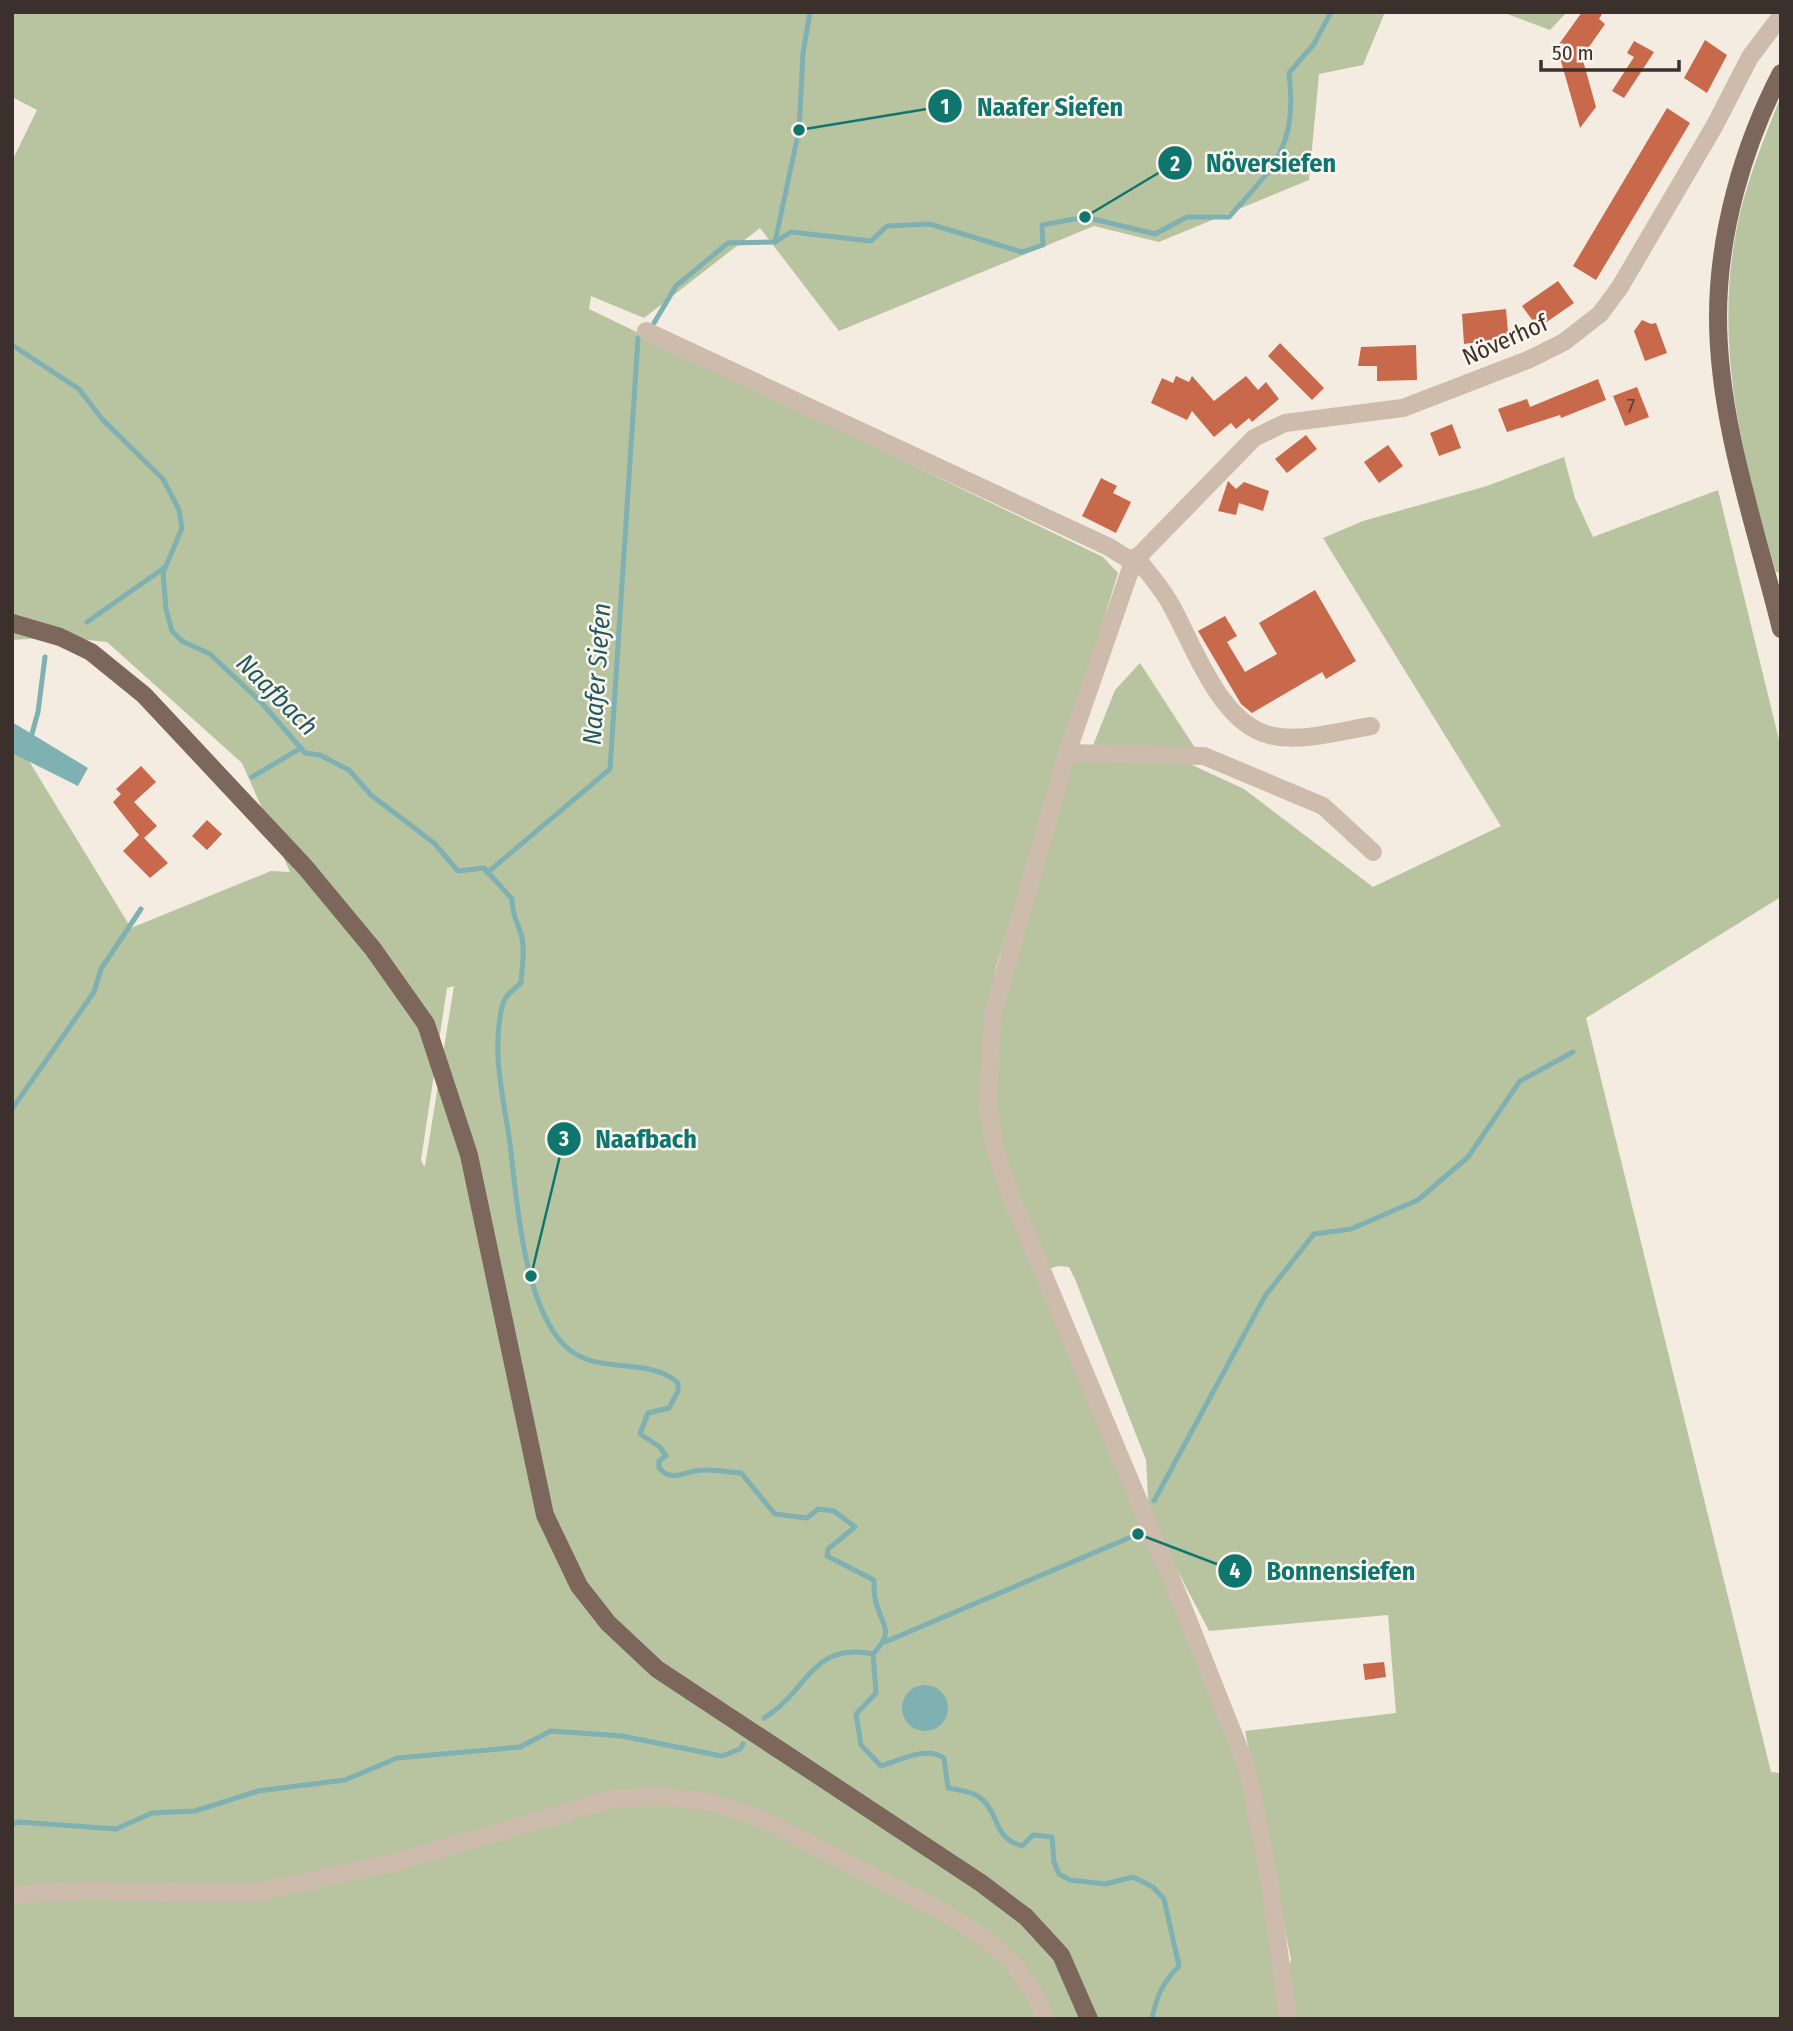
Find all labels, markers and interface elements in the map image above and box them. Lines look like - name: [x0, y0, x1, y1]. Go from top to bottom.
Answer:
- scale bar: [1541, 28, 1679, 72]
- text: 50 m: [1552, 40, 1594, 66]
- callout: Naafer Siefen: [928, 83, 1137, 130]
- text: Naafer Siefen: [977, 92, 1123, 123]
- text: 1: [941, 94, 949, 120]
- callout: Növersiefen: [1157, 140, 1350, 187]
- text: Növersiefen: [1206, 148, 1336, 179]
- text: 2: [1169, 151, 1180, 177]
- street label: Növerhof: [1458, 308, 1554, 371]
- house number: 7: [1627, 393, 1635, 419]
- water label: Naafer Siefen: [577, 602, 617, 746]
- water label: Naafbach: [230, 648, 324, 742]
- callout: Naafbach: [546, 1115, 711, 1162]
- text: Naafbach: [595, 1124, 697, 1155]
- text: 3: [558, 1126, 569, 1152]
- callout: Bonnensiefen: [1218, 1547, 1429, 1594]
- text: Bonnensiefen: [1267, 1556, 1415, 1587]
- text: 4: [1230, 1558, 1241, 1584]

